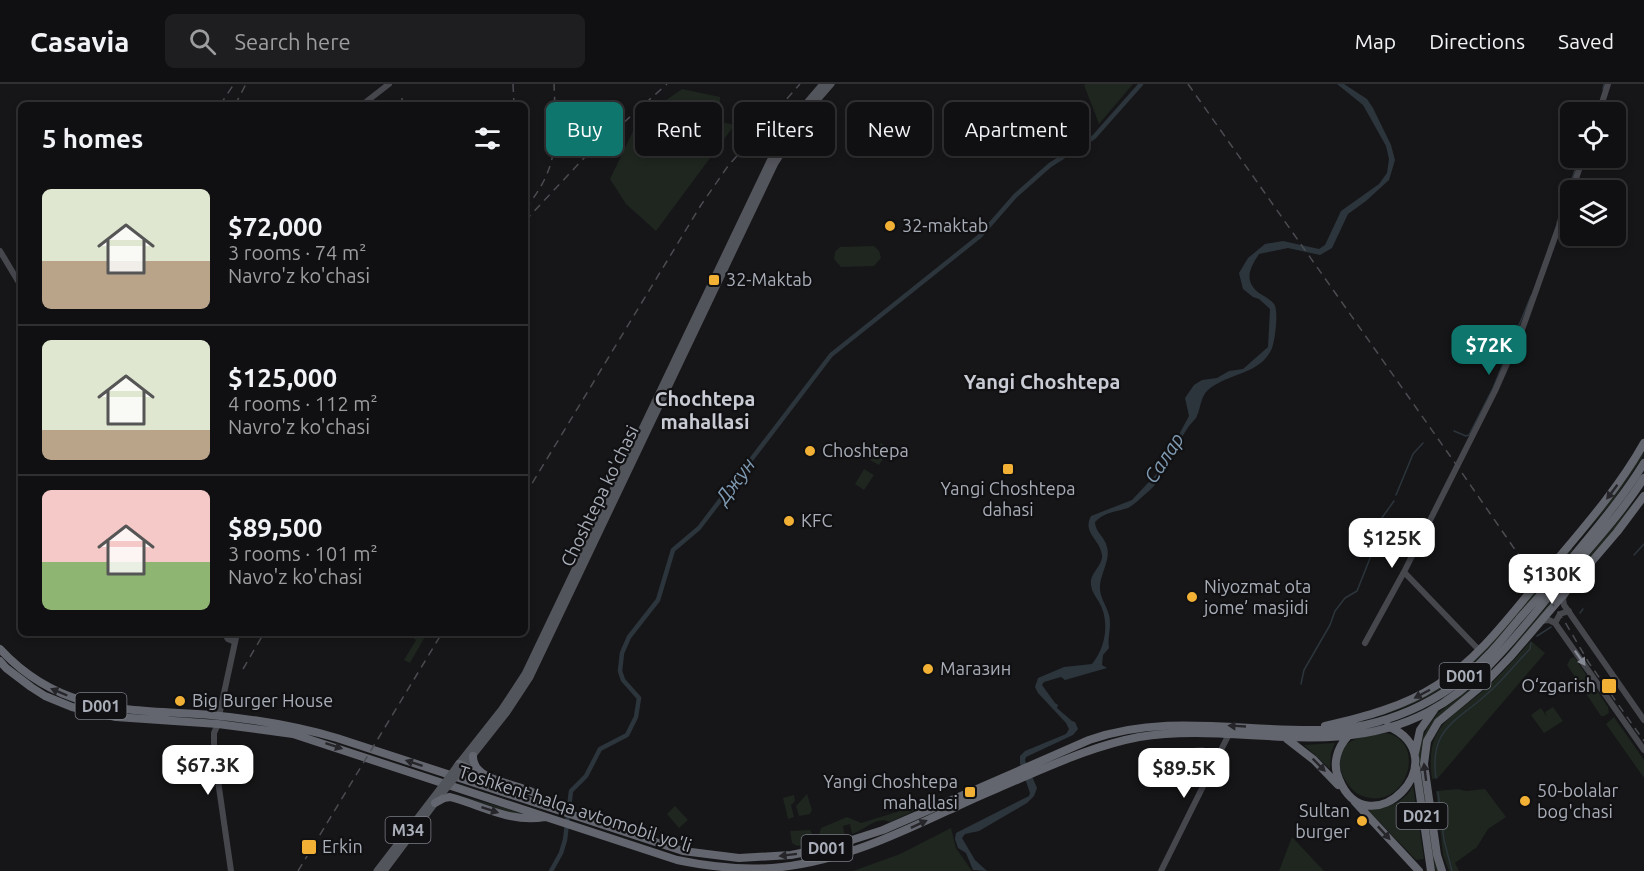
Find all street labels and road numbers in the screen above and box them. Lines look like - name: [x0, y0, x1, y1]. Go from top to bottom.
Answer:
- street label: Choshtepa ko'chasi: [556, 422, 642, 569]
- road number: D001: [1440, 663, 1490, 689]
- road number: D001: [76, 693, 126, 719]
- street label: Toshkent halqa avtomobil yo'li: [456, 761, 694, 855]
- road number: D021: [1396, 803, 1448, 829]
- road number: M34: [386, 817, 430, 843]
- road number: D001: [802, 835, 852, 861]

